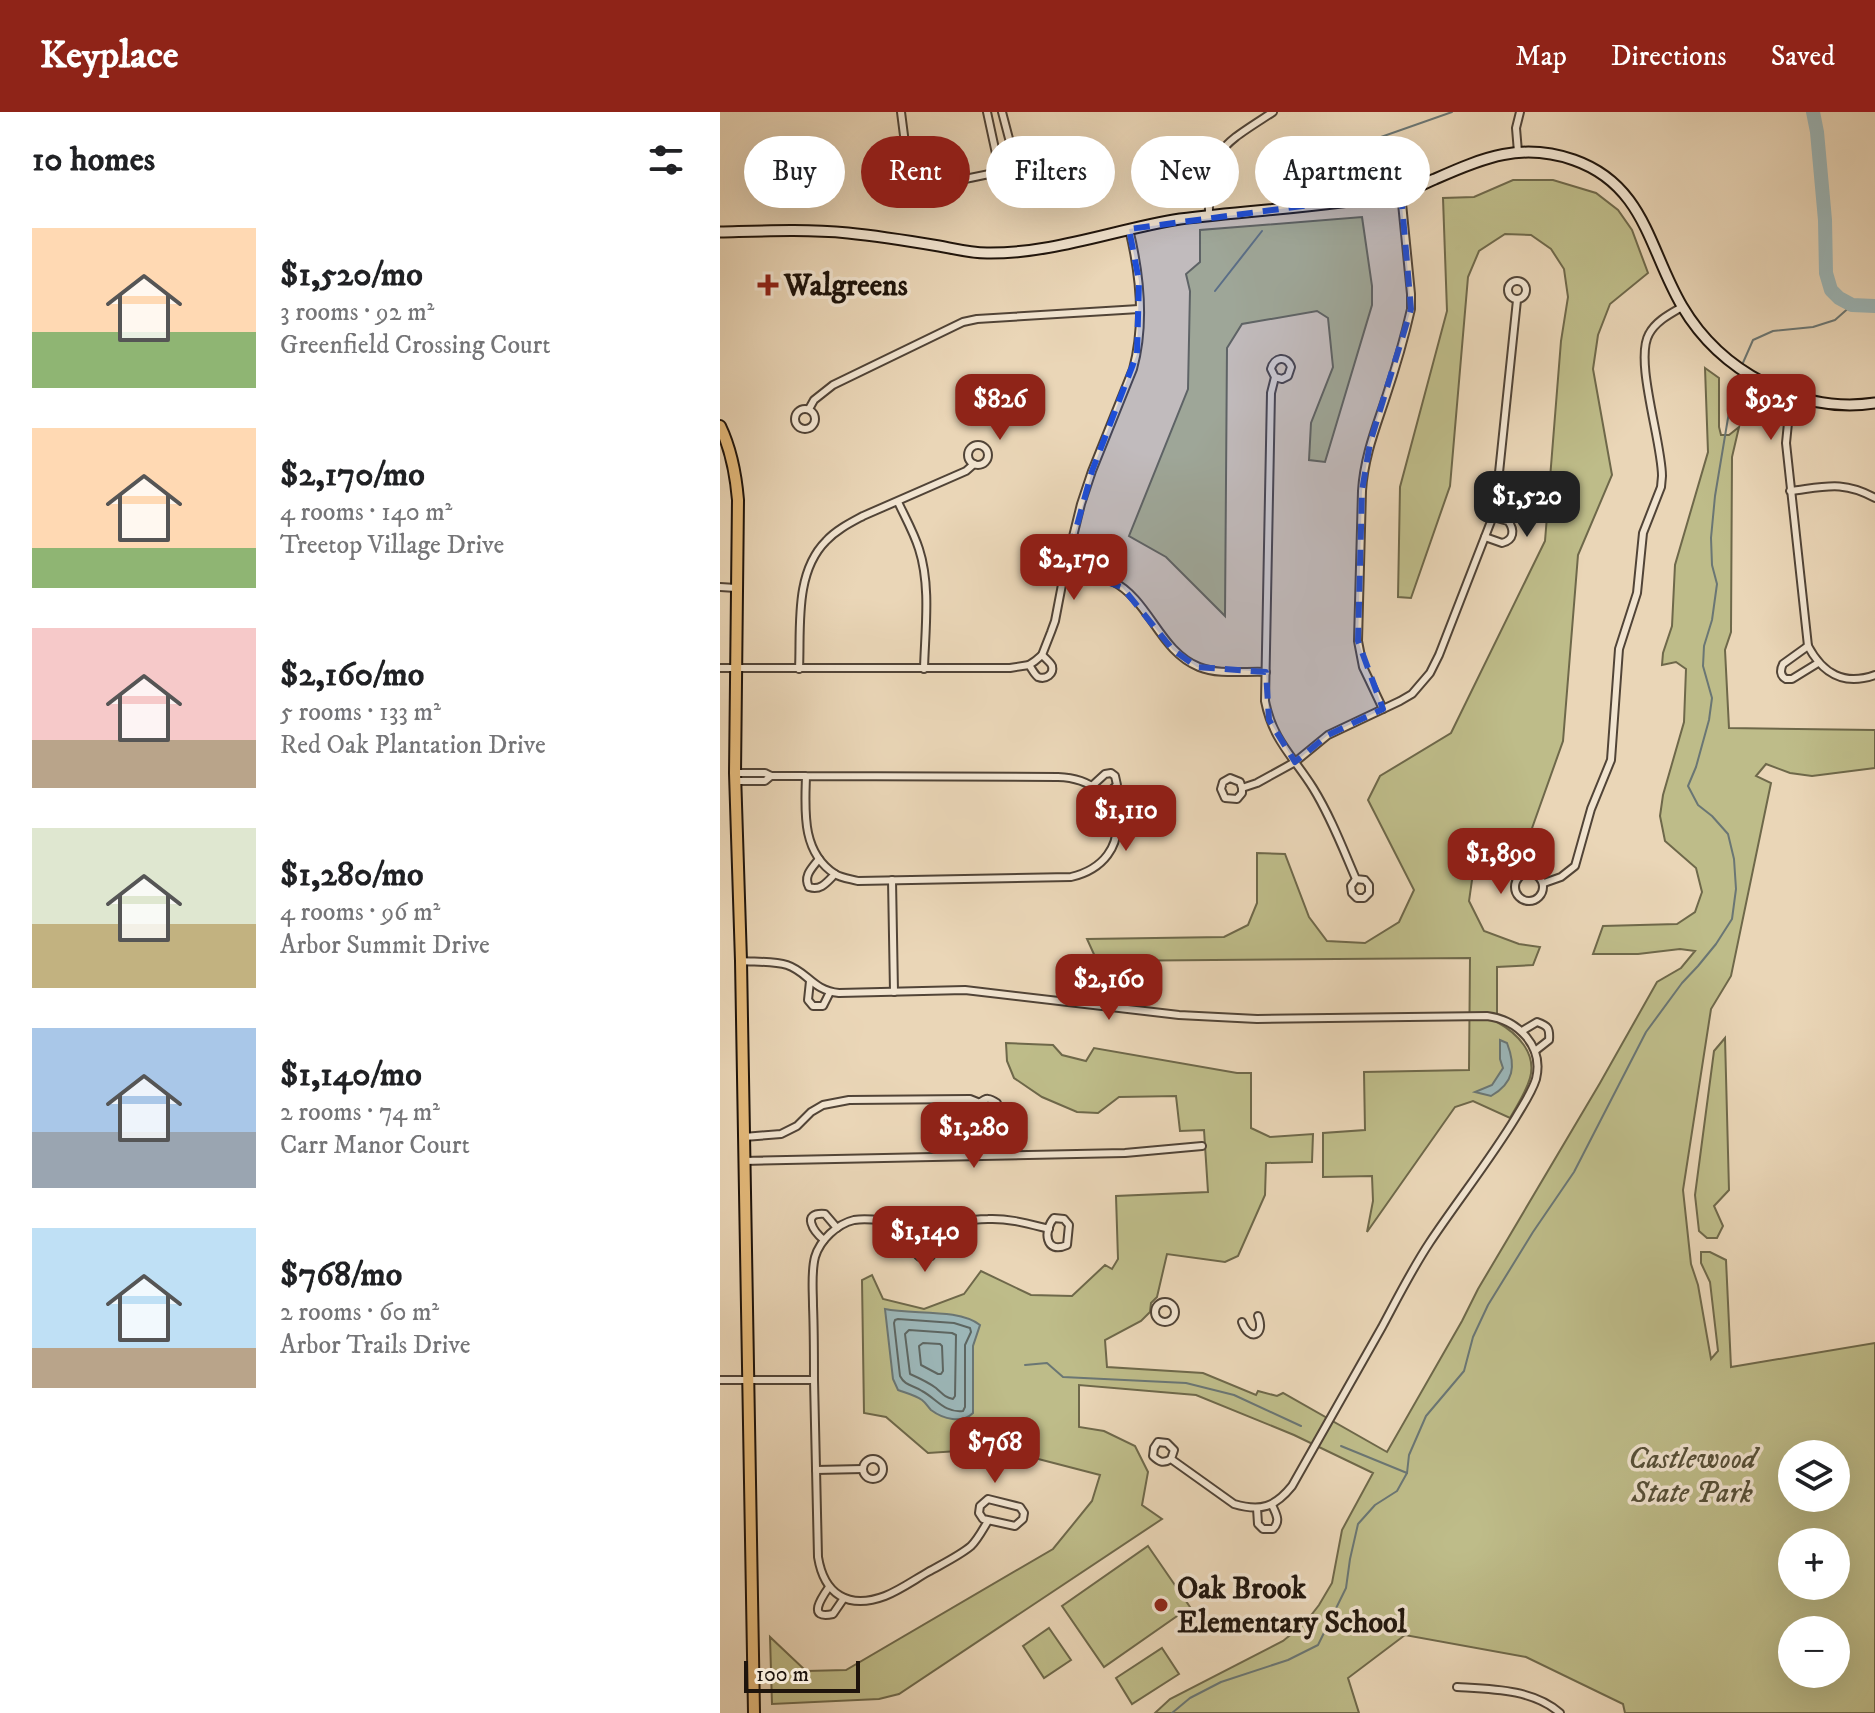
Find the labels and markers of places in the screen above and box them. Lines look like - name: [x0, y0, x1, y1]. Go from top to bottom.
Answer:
- place label: Walgreens: [783, 268, 908, 305]
- marker: Walgreens: [759, 276, 777, 294]
- pin: $826: [953, 374, 1047, 442]
- pin: $925: [1724, 374, 1818, 442]
- pin: $1,520: [1462, 471, 1592, 539]
- pin: $2,170: [1009, 534, 1139, 602]
- pin: $1,110: [1061, 785, 1191, 853]
- pin: $1,890: [1436, 828, 1566, 896]
- pin: $2,160: [1044, 954, 1174, 1022]
- pin: $1,280: [909, 1102, 1039, 1170]
- pin: $1,140: [860, 1206, 990, 1274]
- pin: $768: [948, 1417, 1042, 1485]
- place label: Oak Brook Elementary School: [1177, 1571, 1407, 1642]
- marker: Oak Brook Elementary School: [1152, 1596, 1170, 1614]

